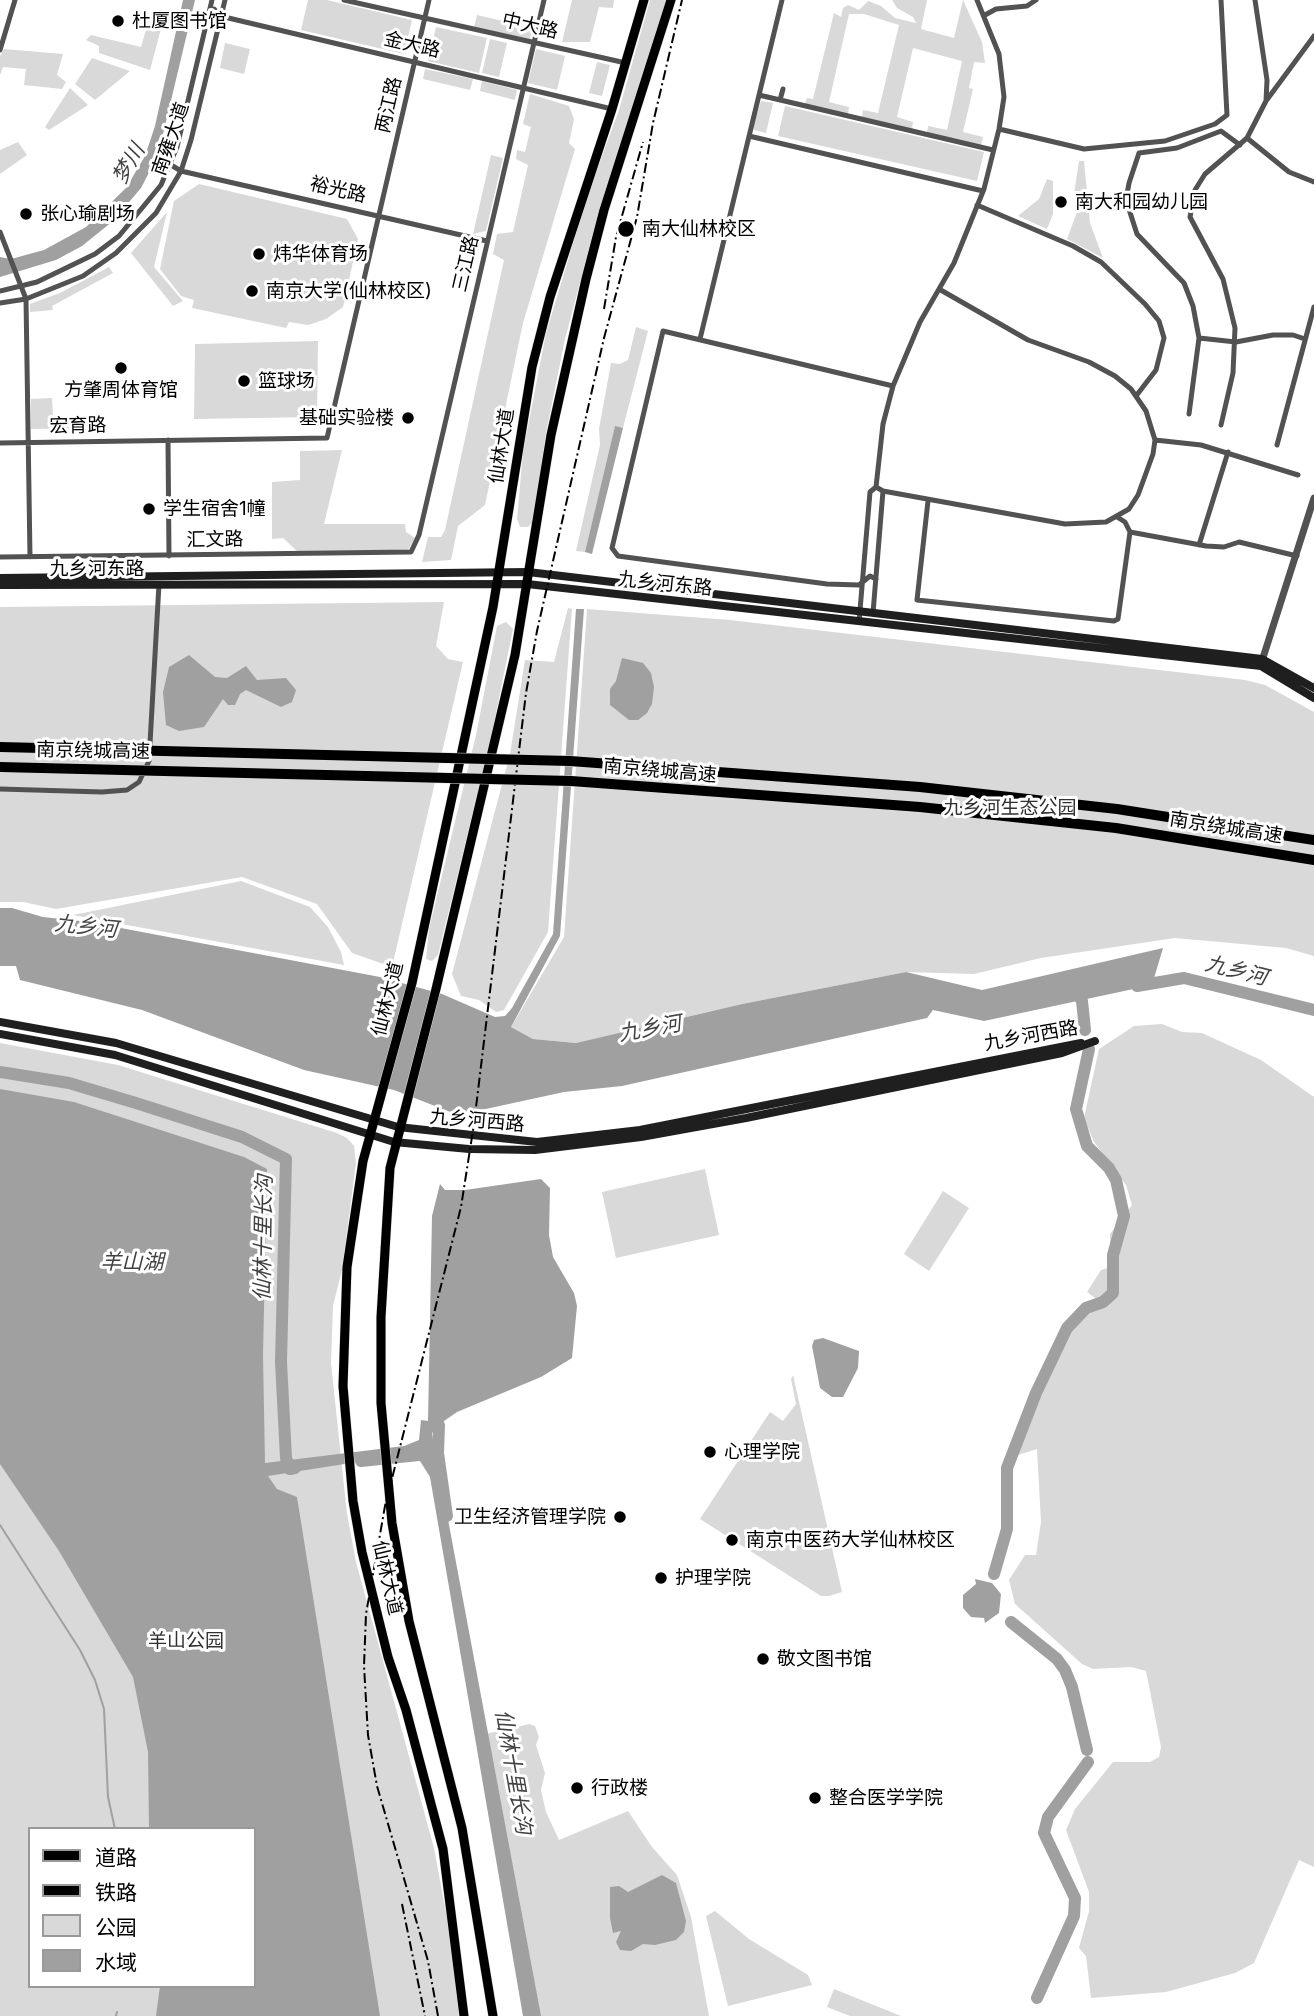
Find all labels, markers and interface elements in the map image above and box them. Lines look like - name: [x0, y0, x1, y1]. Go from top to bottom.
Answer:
- street label: 中大路: [500, 8, 560, 44]
- place label: 杜厦图书馆: [132, 10, 227, 32]
- marker: 杜厦图书馆: [110, 13, 126, 29]
- street label: 金大路: [382, 27, 442, 63]
- street label: 两江路: [371, 75, 407, 135]
- street label: 南雍大道: [148, 99, 194, 179]
- water label: 梦川: [108, 140, 150, 188]
- street label: 裕光路: [308, 172, 368, 208]
- place label: 南大和园幼儿园: [1075, 191, 1208, 213]
- marker: 南大和园幼儿园: [1053, 194, 1069, 210]
- place label: 张心瑜剧场: [40, 203, 135, 225]
- marker: 张心瑜剧场: [18, 206, 34, 222]
- place label: 南大仙林校区: [642, 218, 756, 240]
- marker: 南大仙林校区: [616, 219, 636, 239]
- street label: 三江路: [448, 234, 484, 294]
- place label: 炜华体育场: [273, 243, 368, 265]
- marker: 炜华体育场: [251, 246, 267, 262]
- place label: 南京大学(仙林校区): [266, 280, 432, 302]
- marker: 南京大学(仙林校区): [244, 283, 260, 299]
- marker: 方肇周体育馆: [113, 360, 129, 376]
- place label: 篮球场: [258, 370, 315, 392]
- marker: 篮球场: [236, 373, 252, 389]
- place label: 方肇周体育馆: [64, 379, 178, 401]
- place label: 基础实验楼: [299, 407, 394, 429]
- street label: 仙林大道: [485, 407, 519, 485]
- marker: 基础实验楼: [400, 410, 416, 426]
- street label: 宏育路: [49, 414, 107, 438]
- place label: 学生宿舍1幢: [163, 498, 266, 520]
- marker: 学生宿舍1幢: [141, 501, 157, 517]
- street label: 汇文路: [186, 528, 244, 552]
- street label: 九乡河东路: [50, 558, 144, 580]
- street label: 九乡河东路: [617, 568, 713, 600]
- street label: 南京绕城高速: [36, 739, 150, 763]
- street label: 南京绕城高速: [602, 755, 718, 787]
- park label: 九乡河生态公园: [944, 797, 1076, 819]
- street label: 南京绕城高速: [1168, 808, 1284, 848]
- water label: 九乡河: [53, 911, 119, 943]
- water label: 九乡河: [1202, 951, 1270, 991]
- street label: 仙林大道: [368, 959, 408, 1039]
- water label: 九乡河: [617, 1011, 683, 1047]
- street label: 九乡河西路: [982, 1017, 1080, 1055]
- street label: 九乡河西路: [429, 1106, 525, 1136]
- water label: 仙林十里长沟: [250, 1175, 278, 1301]
- water label: 羊山湖: [101, 1250, 163, 1276]
- place label: 心理学院: [724, 1441, 800, 1463]
- marker: 心理学院: [702, 1444, 718, 1460]
- place label: 卫生经济管理学院: [454, 1506, 606, 1528]
- marker: 卫生经济管理学院: [612, 1509, 628, 1525]
- place label: 南京中医药大学仙林校区: [746, 1529, 955, 1551]
- marker: 南京中医药大学仙林校区: [724, 1532, 740, 1548]
- street label: 仙林大道: [367, 1538, 407, 1618]
- place label: 护理学院: [675, 1567, 751, 1589]
- marker: 护理学院: [653, 1570, 669, 1586]
- park label: 羊山公园: [148, 1630, 224, 1652]
- place label: 敬文图书馆: [777, 1648, 872, 1670]
- marker: 敬文图书馆: [755, 1651, 771, 1667]
- water label: 仙林十里长沟: [490, 1708, 536, 1836]
- place label: 行政楼: [591, 1777, 648, 1799]
- marker: 行政楼: [569, 1780, 585, 1796]
- place label: 整合医学学院: [829, 1787, 943, 1809]
- marker: 整合医学学院: [807, 1790, 823, 1806]
- legend: [28, 1827, 256, 1988]
- text: 道路: [95, 1845, 137, 1870]
- text: 铁路: [95, 1880, 137, 1905]
- text: 公园: [95, 1915, 137, 1940]
- text: 水域: [95, 1950, 137, 1975]

